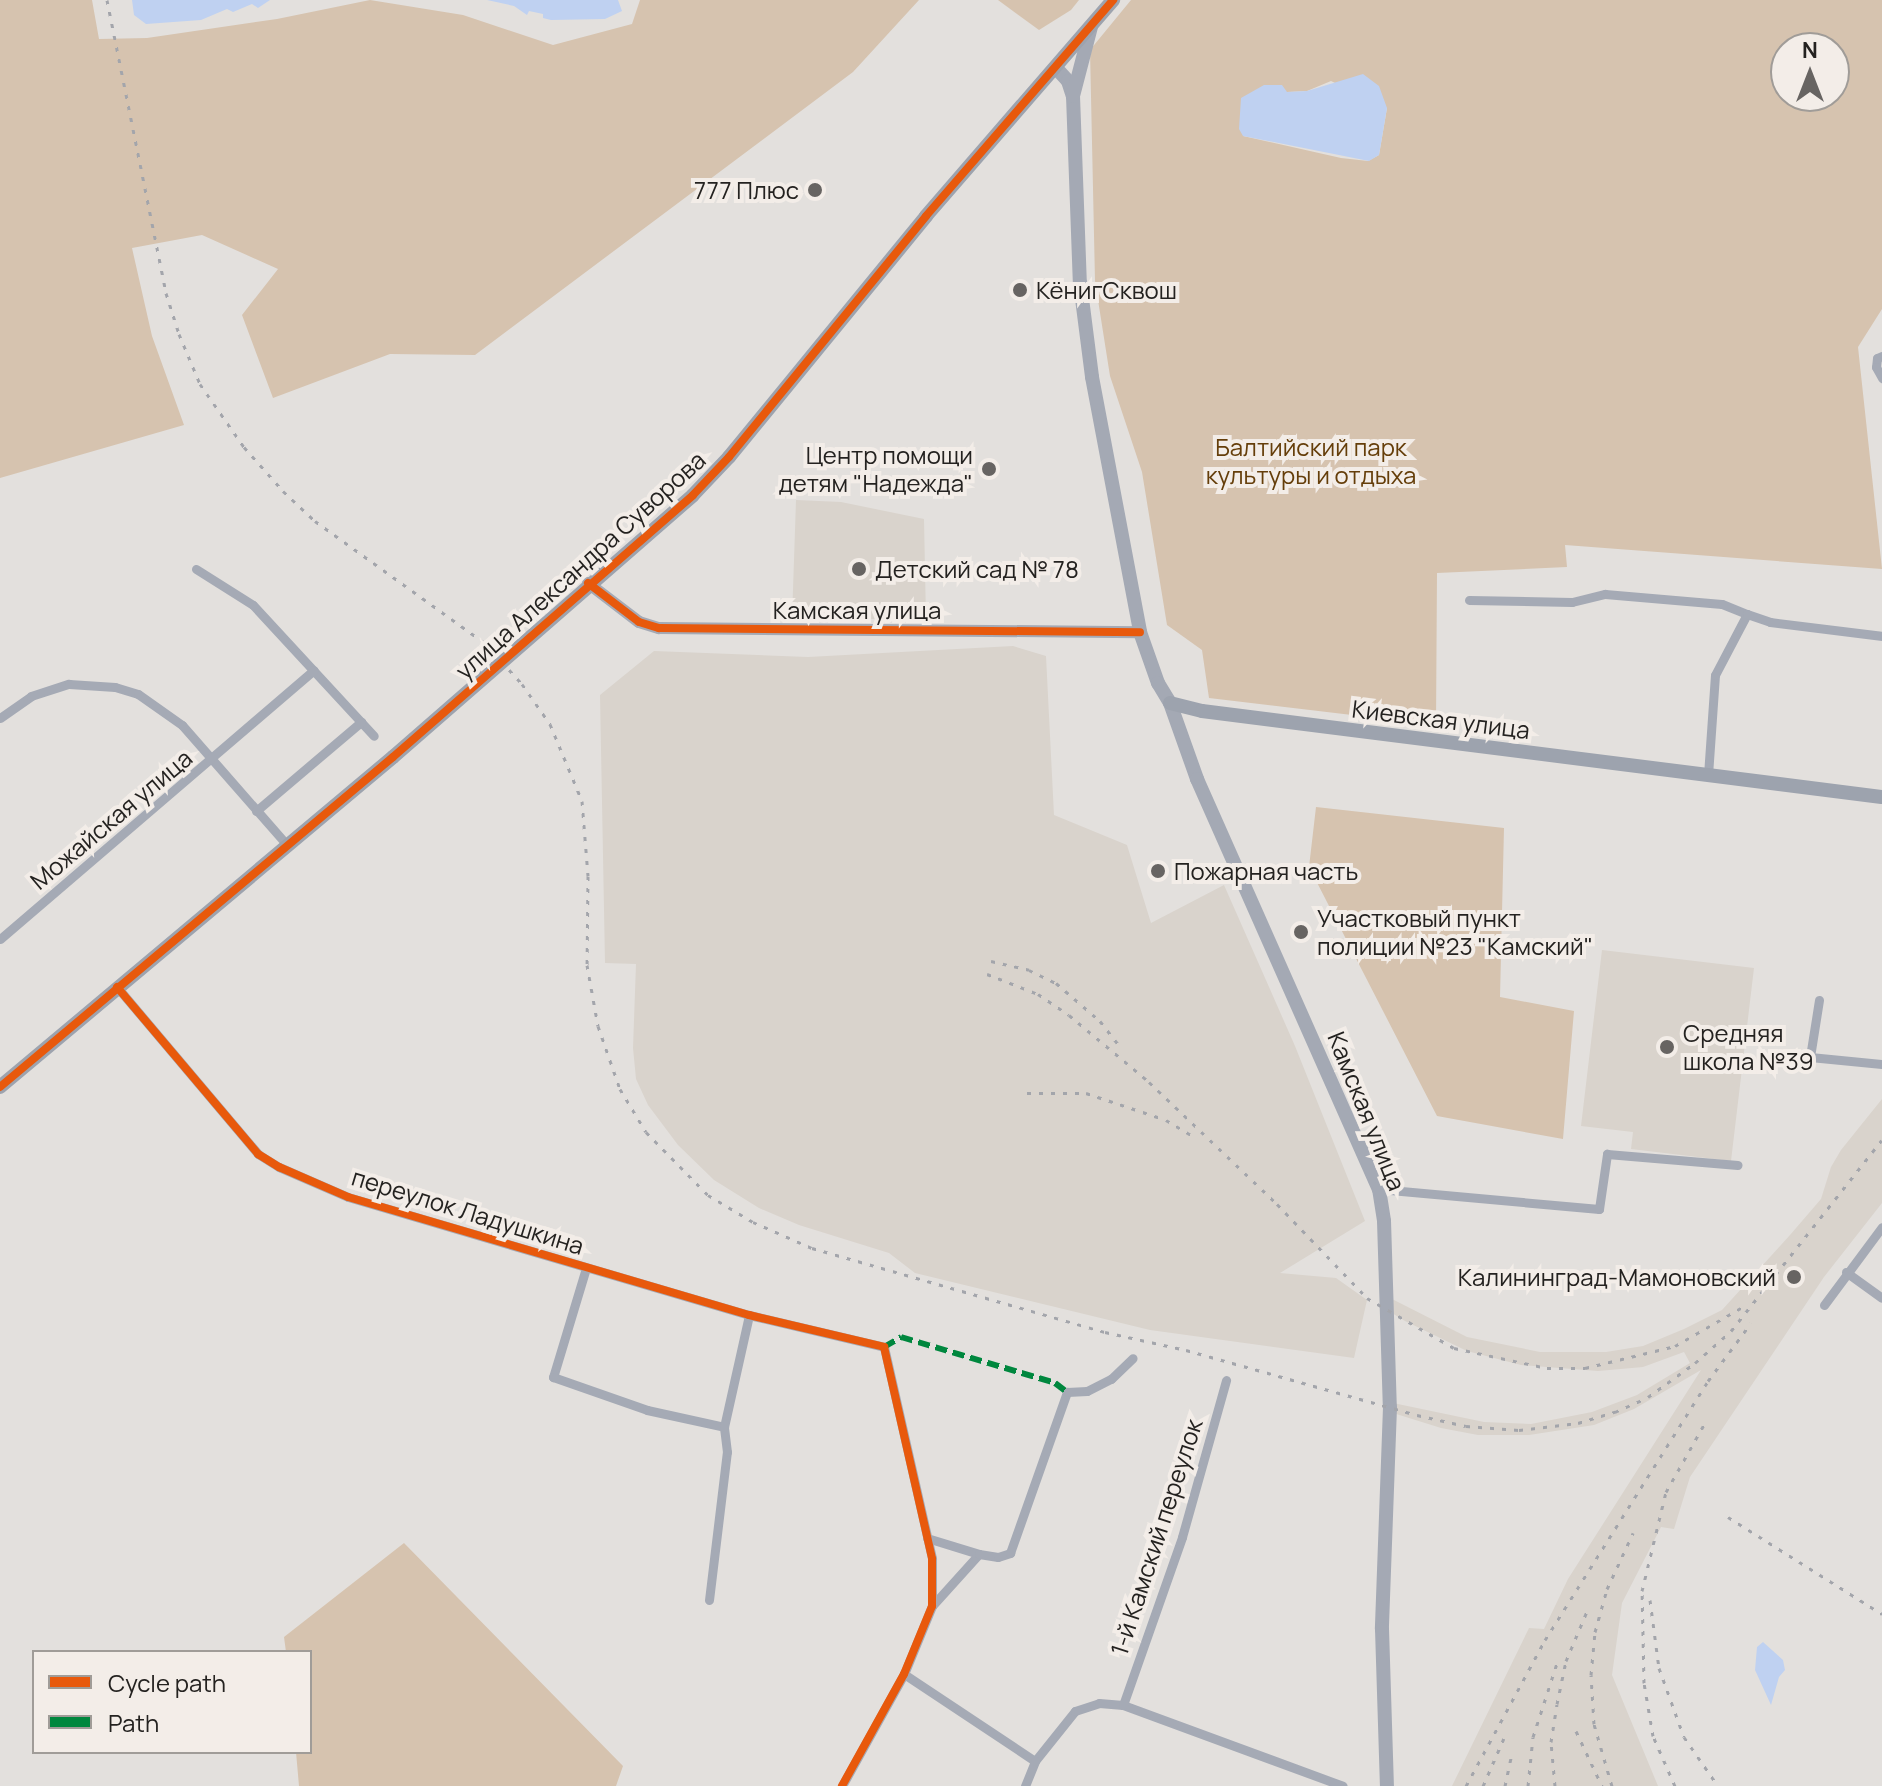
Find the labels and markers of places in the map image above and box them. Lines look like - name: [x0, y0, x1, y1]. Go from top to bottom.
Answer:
- place label: 777 Плюс: [694, 176, 799, 204]
- marker: 777 Плюс: [806, 181, 824, 199]
- place label: КёнигСквош: [1036, 276, 1177, 304]
- marker: КёнигСквош: [1011, 281, 1029, 299]
- place label: Центр помощи детям "Надежда": [778, 441, 973, 497]
- marker: Центр помощи детям "Надежда": [980, 460, 998, 478]
- place label: Детский сад № 78: [875, 555, 1079, 583]
- marker: Детский сад № 78: [850, 560, 868, 578]
- place label: Пожарная часть: [1174, 857, 1358, 885]
- marker: Пожарная часть: [1149, 862, 1167, 880]
- place label: Участковый пункт полиции №23 "Камский": [1317, 904, 1593, 960]
- marker: Участковый пункт полиции №23 "Камский": [1292, 923, 1310, 941]
- place label: Средняя школа №39: [1683, 1019, 1814, 1075]
- marker: Средняя школа №39: [1658, 1038, 1676, 1056]
- place label: Калининград-Мамоновский: [1458, 1263, 1776, 1291]
- marker: Калининград-Мамоновский: [1783, 1266, 1805, 1288]

